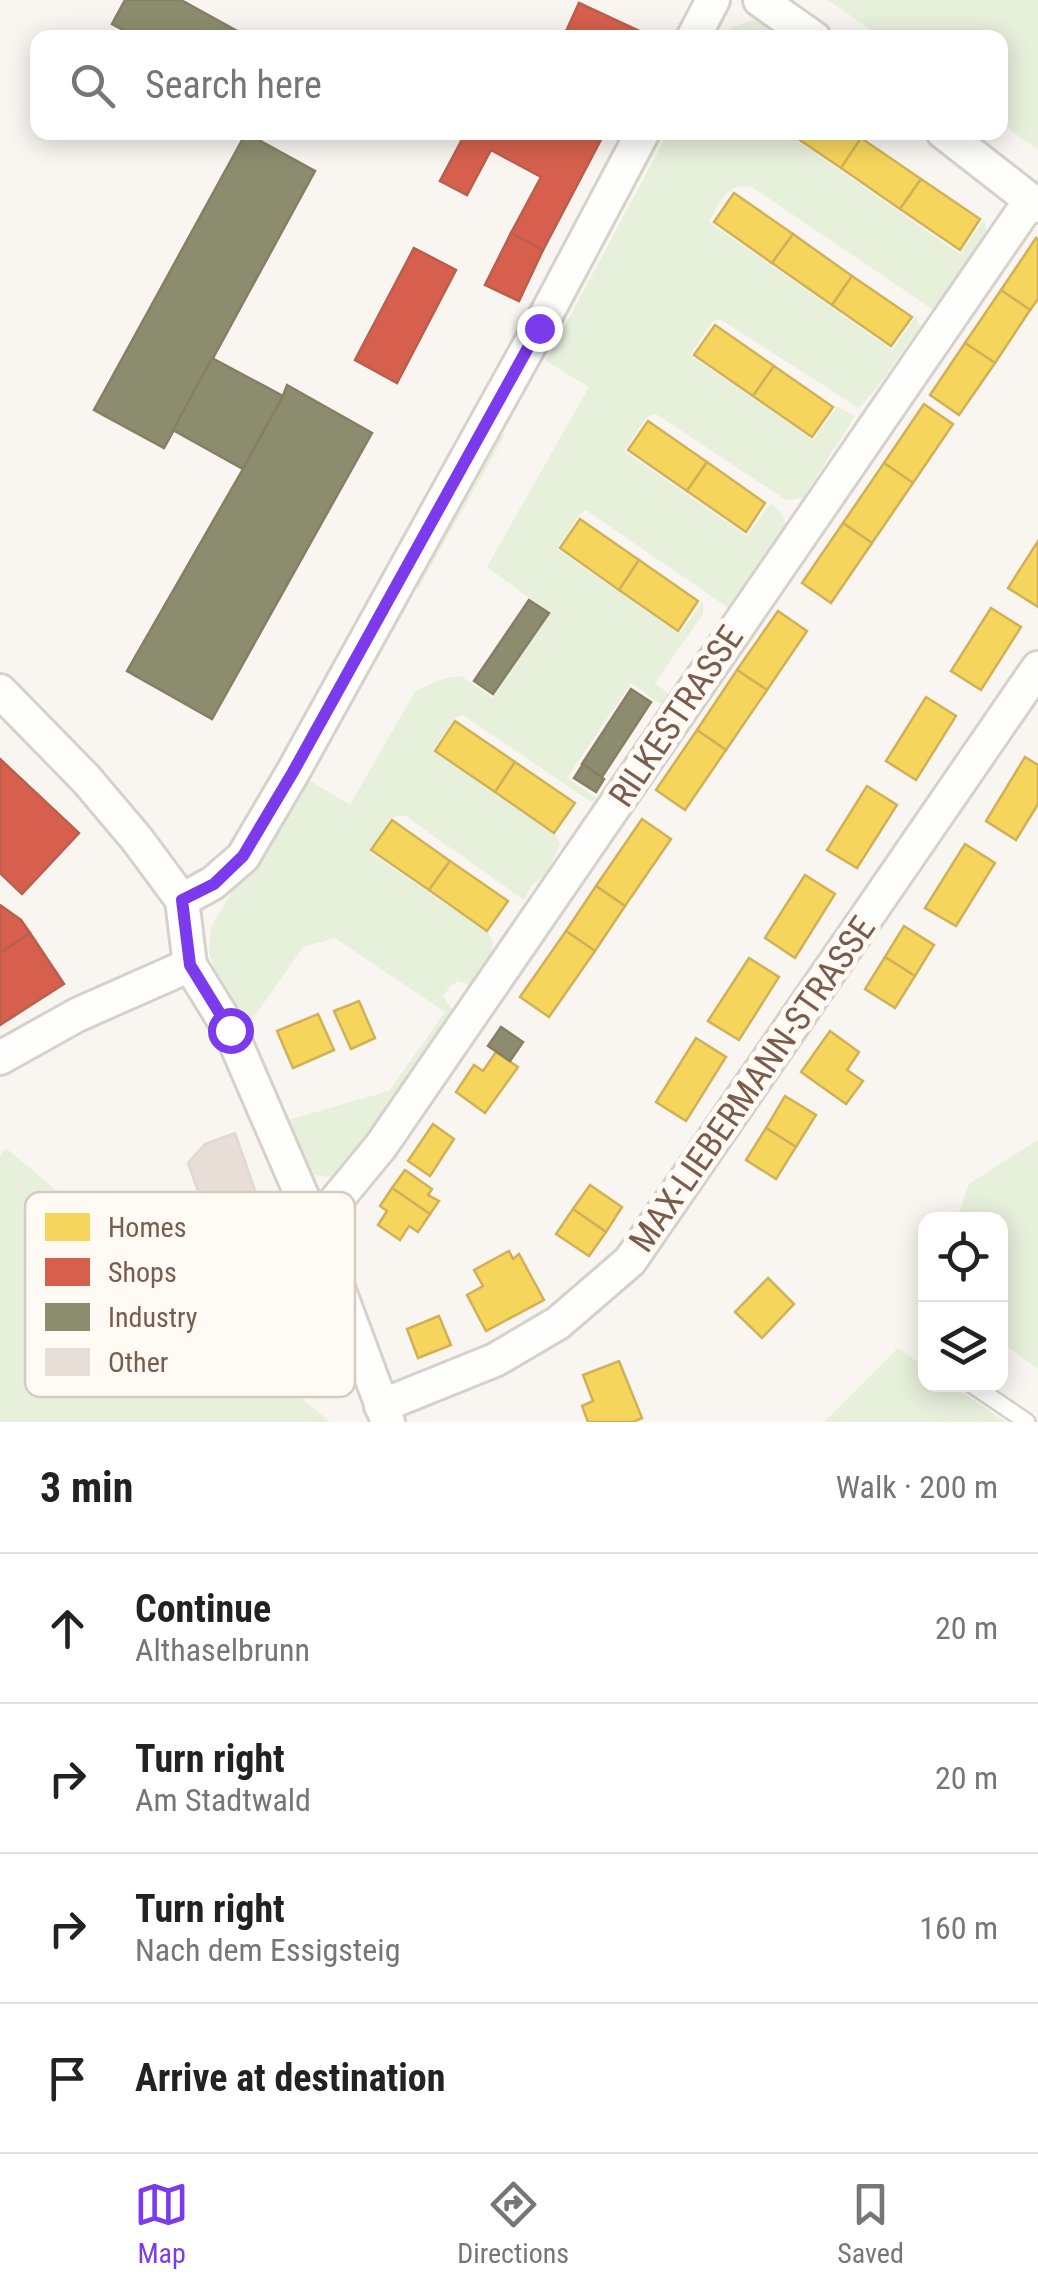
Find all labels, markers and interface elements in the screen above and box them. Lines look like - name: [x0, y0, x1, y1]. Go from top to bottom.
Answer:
- search box: [30, 30, 1008, 140]
- icon: search: [65, 58, 120, 113]
- text: Search here: [145, 63, 322, 107]
- route end: [517, 306, 563, 352]
- street label: RILKESTRASSE: [601, 618, 752, 815]
- street label: MAX-LIEBERMANN-STRASSE: [621, 909, 884, 1260]
- route start: [208, 1008, 254, 1054]
- legend: [25, 1192, 355, 1397]
- text: Homes: [108, 1211, 186, 1244]
- map controls: [918, 1212, 1008, 1392]
- button: locate: [918, 1212, 1008, 1302]
- text: Shops: [108, 1256, 177, 1289]
- text: Industry: [108, 1301, 198, 1334]
- button: layers: [918, 1302, 1008, 1392]
- text: Other: [108, 1346, 168, 1379]
- text: 3 min: [40, 1463, 133, 1512]
- text: Walk · 200 m: [836, 1468, 998, 1506]
- text: Continue: [135, 1587, 271, 1631]
- icon: ahead: [40, 1601, 95, 1656]
- text: 20 m: [935, 1609, 998, 1647]
- text: Althaselbrunn: [135, 1631, 310, 1669]
- text: Turn right: [135, 1737, 285, 1781]
- icon: right: [40, 1751, 95, 1806]
- text: 20 m: [935, 1759, 998, 1797]
- text: Am Stadtwald: [135, 1781, 311, 1819]
- text: Turn right: [135, 1887, 285, 1931]
- icon: right: [40, 1901, 95, 1956]
- text: 160 m: [919, 1909, 998, 1947]
- text: Nach dem Essigsteig: [135, 1931, 400, 1969]
- icon: arrive: [40, 2051, 95, 2106]
- text: Arrive at destination: [135, 2056, 445, 2100]
- tab: Map: [134, 2177, 189, 2270]
- tab: Directions: [457, 2177, 569, 2270]
- tab: Saved: [837, 2177, 904, 2270]

